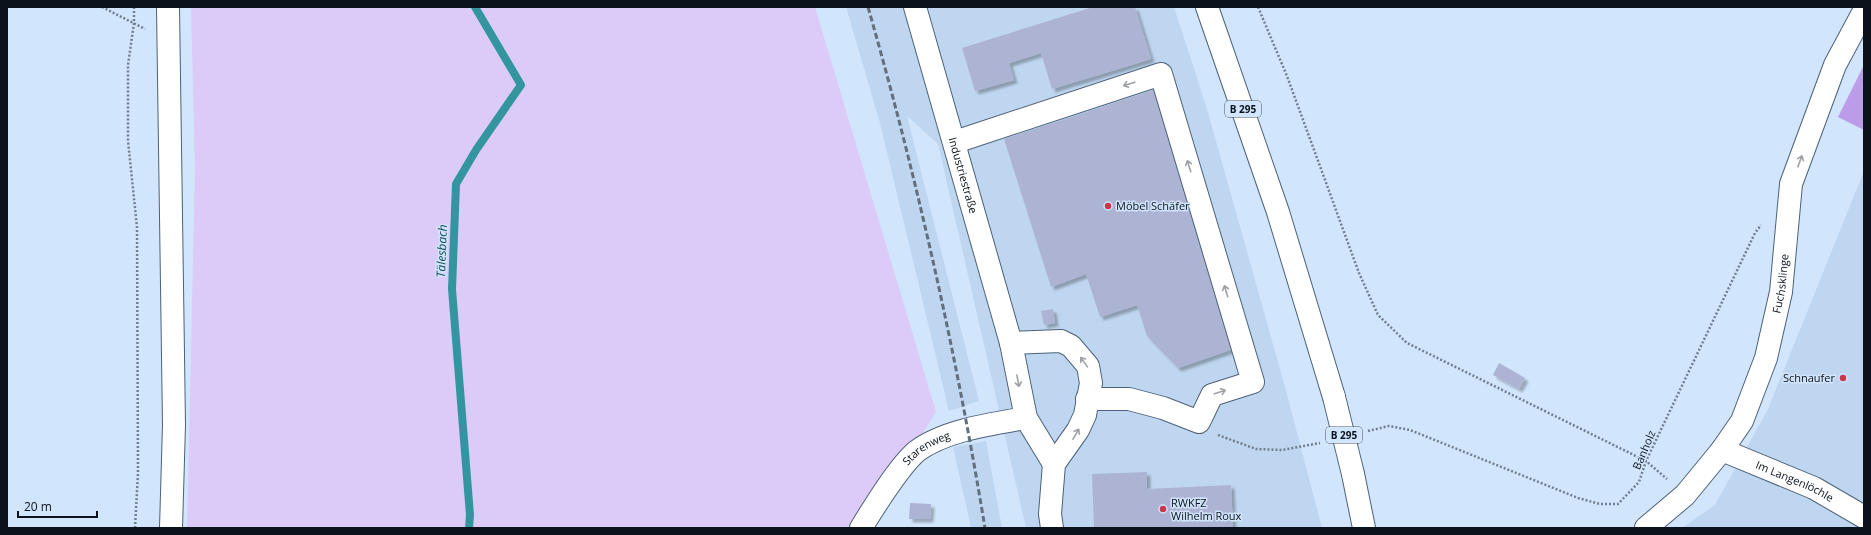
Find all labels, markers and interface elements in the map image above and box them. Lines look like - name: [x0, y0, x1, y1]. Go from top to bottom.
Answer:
- one-way arrow: [1123, 81, 1136, 88]
- road number: B 295: [1225, 101, 1261, 117]
- street label: Industriestraße: [946, 135, 982, 215]
- one-way arrow: [1796, 156, 1804, 168]
- one-way arrow: [1185, 160, 1192, 173]
- place label: Möbel Schäfer: [1116, 198, 1190, 213]
- marker: Möbel Schäfer: [1103, 201, 1113, 211]
- water label: Tälesbach: [432, 224, 451, 278]
- street label: Fuchsklinge: [1768, 253, 1792, 315]
- one-way arrow: [1222, 284, 1229, 297]
- one-way arrow: [1080, 357, 1088, 368]
- place label: Schnaufer: [1783, 370, 1835, 385]
- marker: Schnaufer: [1838, 373, 1848, 383]
- one-way arrow: [1014, 374, 1022, 387]
- one-way arrow: [1214, 388, 1226, 396]
- street label: Starenweg: [899, 427, 952, 468]
- road number: B 295: [1326, 427, 1362, 443]
- one-way arrow: [1072, 428, 1080, 440]
- street label: Banholz: [1629, 428, 1659, 472]
- street label: Im Langenlöchle: [1753, 457, 1837, 505]
- scale bar: [18, 493, 97, 519]
- place label: RWKFZ Wilhelm Roux: [1171, 495, 1242, 523]
- text: 20 m: [24, 498, 52, 515]
- marker: RWKFZ Wilhelm Roux: [1158, 504, 1168, 514]

